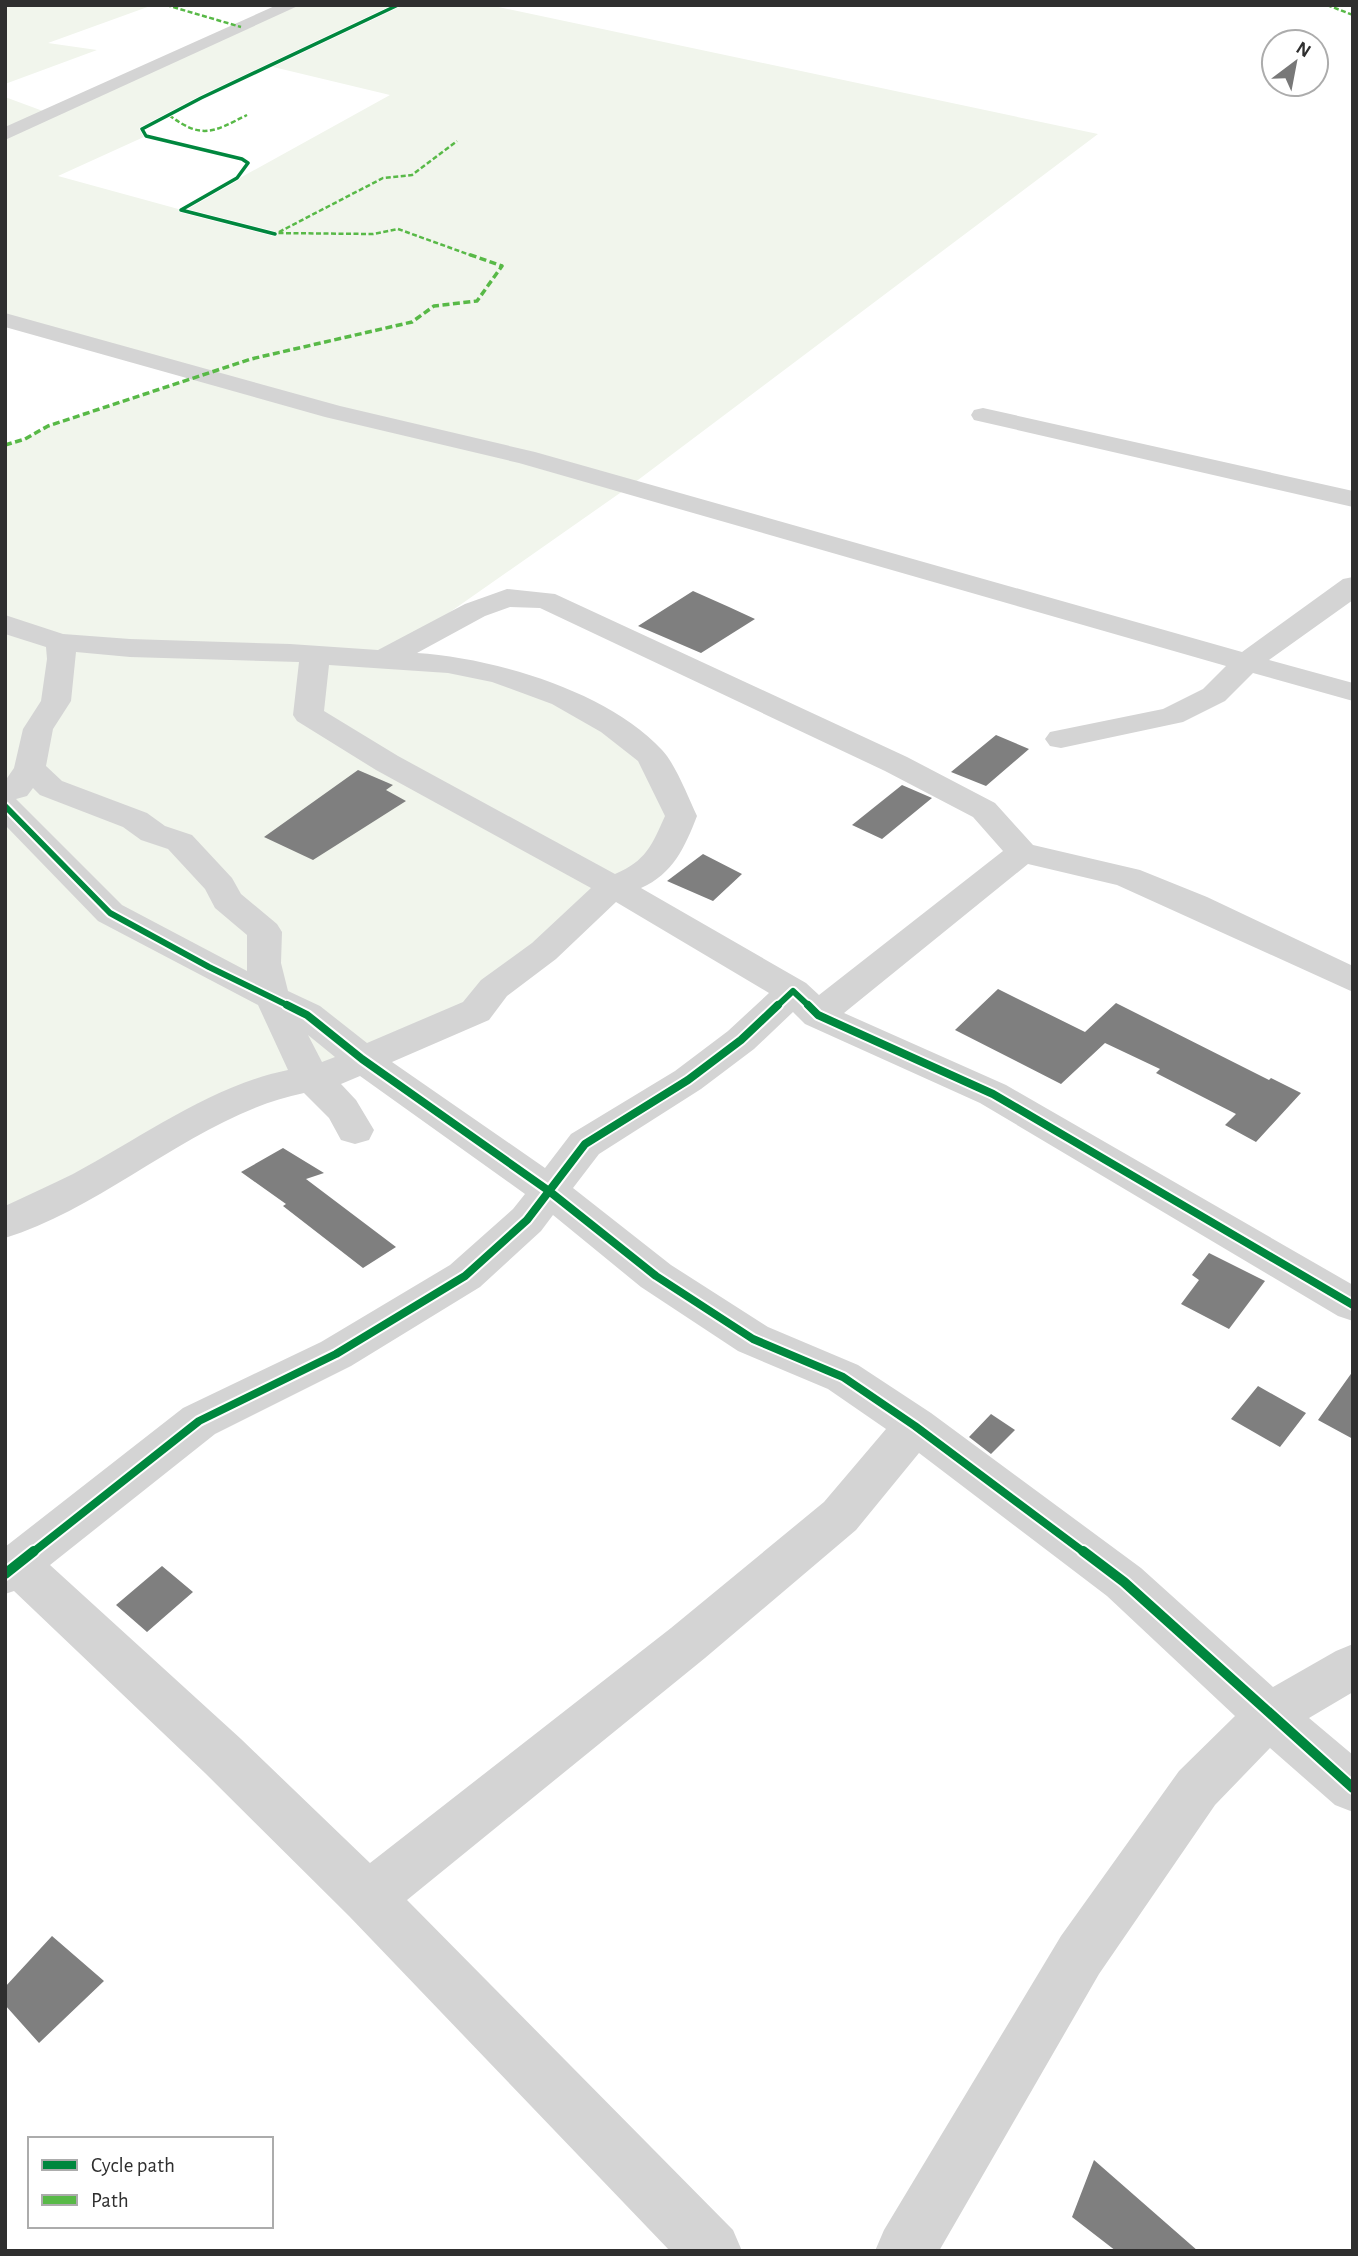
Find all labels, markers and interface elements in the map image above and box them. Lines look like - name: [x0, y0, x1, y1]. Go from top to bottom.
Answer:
- north arrow: [1260, 28, 1330, 98]
- text: N: [1293, 38, 1314, 61]
- legend: [28, 2137, 273, 2228]
- text: Cycle path: [91, 2155, 175, 2176]
- text: Path: [91, 2190, 129, 2211]

